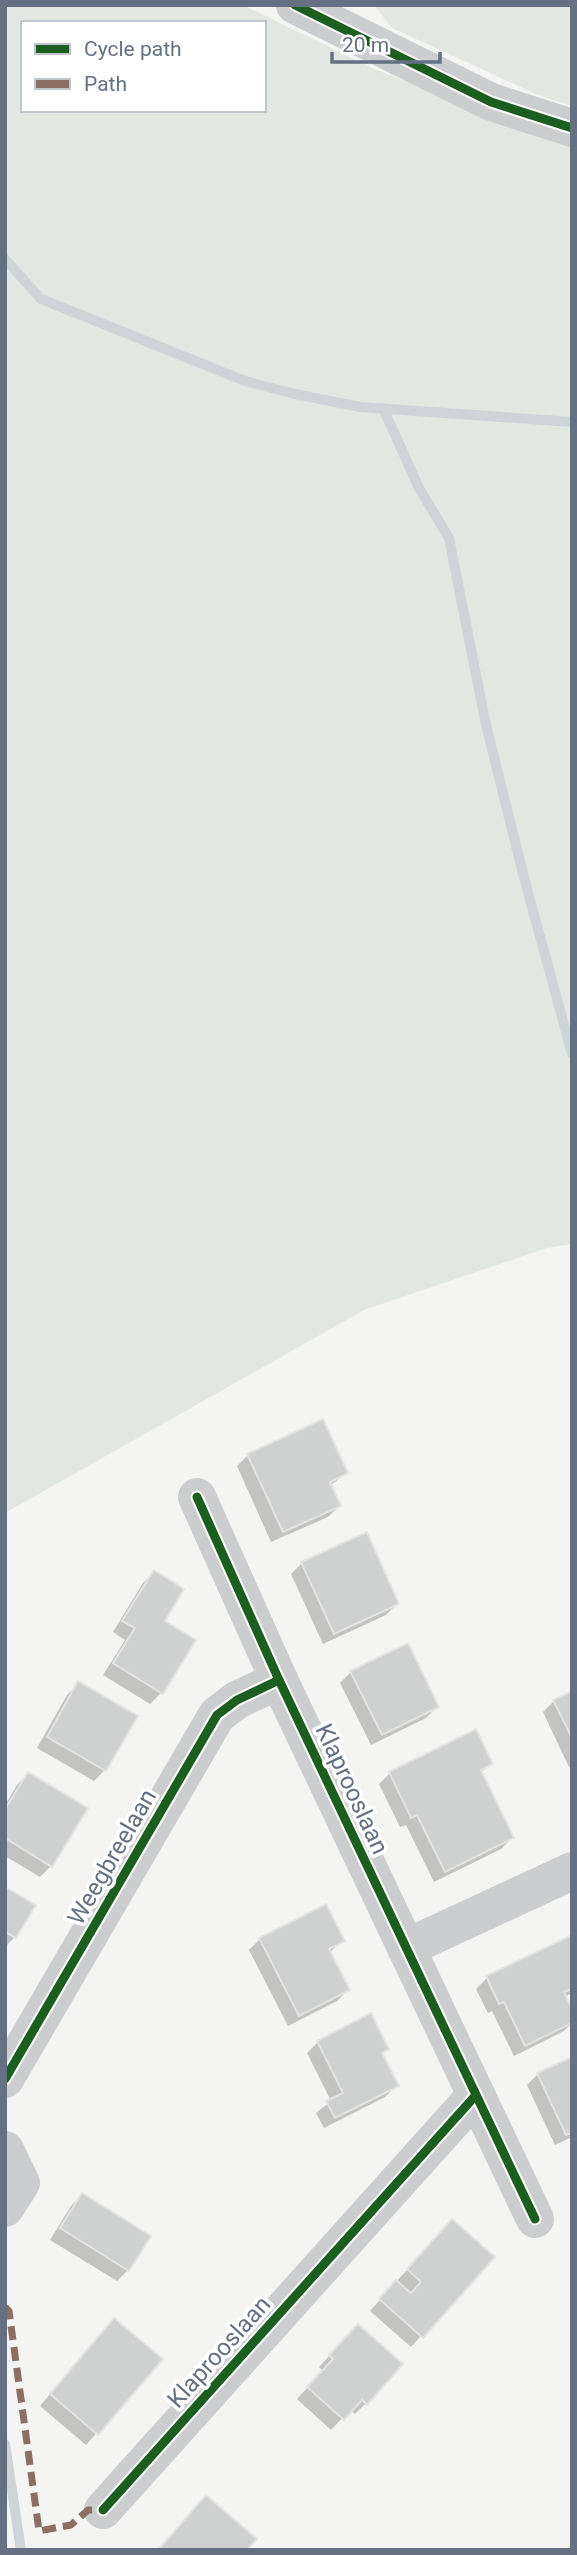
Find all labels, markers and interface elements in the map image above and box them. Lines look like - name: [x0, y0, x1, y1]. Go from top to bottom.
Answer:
- legend: [21, 21, 266, 112]
- scale bar: [332, 21, 440, 65]
- text: 20 m: [342, 33, 389, 57]
- text: Cycle path: [84, 37, 182, 61]
- text: Path: [84, 72, 127, 96]
- street label: Klaprooslaan: [310, 1720, 394, 1858]
- street label: Weegbreelaan: [62, 1784, 162, 1930]
- street label: Klaprooslaan: [162, 2291, 276, 2413]

